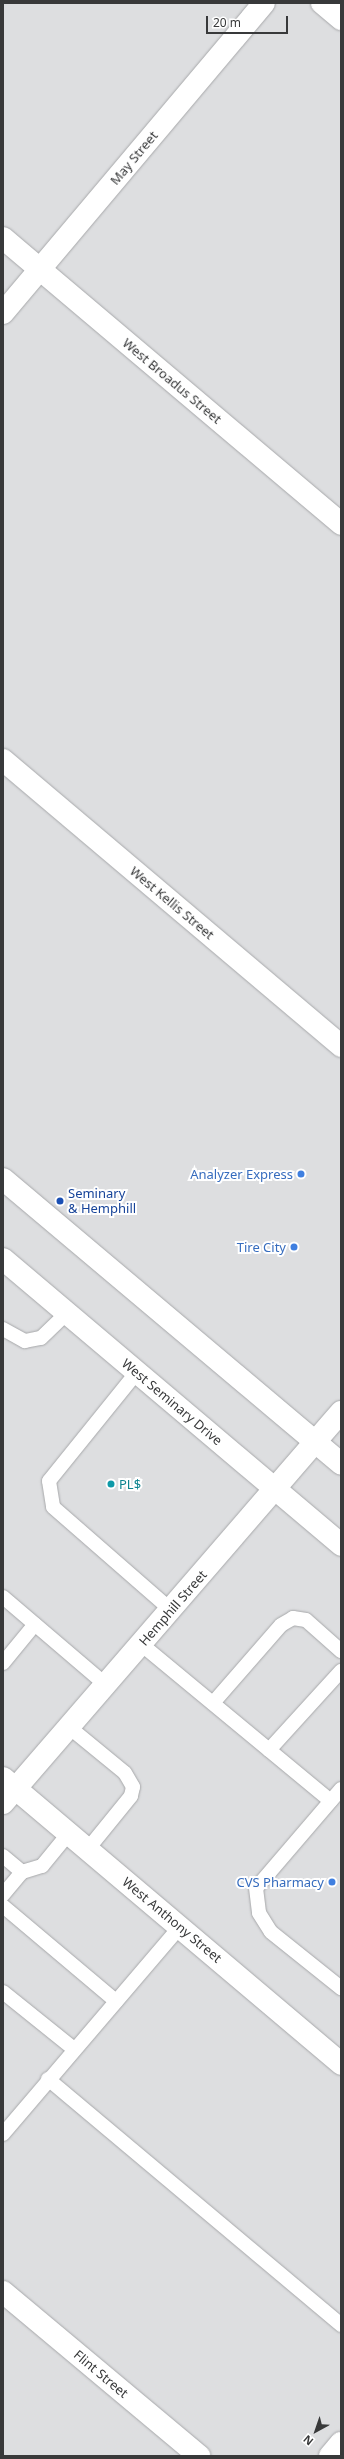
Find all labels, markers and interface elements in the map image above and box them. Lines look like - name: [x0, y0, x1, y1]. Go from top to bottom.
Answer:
- scale bar: [208, 8, 290, 34]
- text: 20 m: [213, 14, 241, 31]
- street label: May Street: [107, 128, 161, 188]
- street label: West Broadus Street: [119, 335, 225, 427]
- street label: West Kellis Street: [127, 863, 217, 943]
- place label: Analyzer Express: [190, 1166, 293, 1182]
- marker: Analyzer Express: [296, 1169, 306, 1179]
- place label: Seminary & Hemphill: [68, 1186, 136, 1217]
- marker: Seminary & Hemphill: [55, 1196, 65, 1206]
- place label: Tire City: [237, 1239, 286, 1255]
- marker: Tire City: [289, 1242, 299, 1252]
- street label: West Seminary Drive: [119, 1355, 225, 1449]
- place label: PL$: [119, 1476, 141, 1492]
- marker: PL$: [106, 1479, 116, 1489]
- street label: Hemphill Street: [136, 1567, 210, 1649]
- street label: West Anthony Street: [119, 1874, 225, 1966]
- place label: CVS Pharmacy: [237, 1874, 324, 1890]
- marker: CVS Pharmacy: [327, 1877, 337, 1887]
- street label: Flint Street: [71, 2347, 131, 2401]
- north arrow: [296, 2411, 336, 2451]
- text: N: [300, 2432, 316, 2449]

